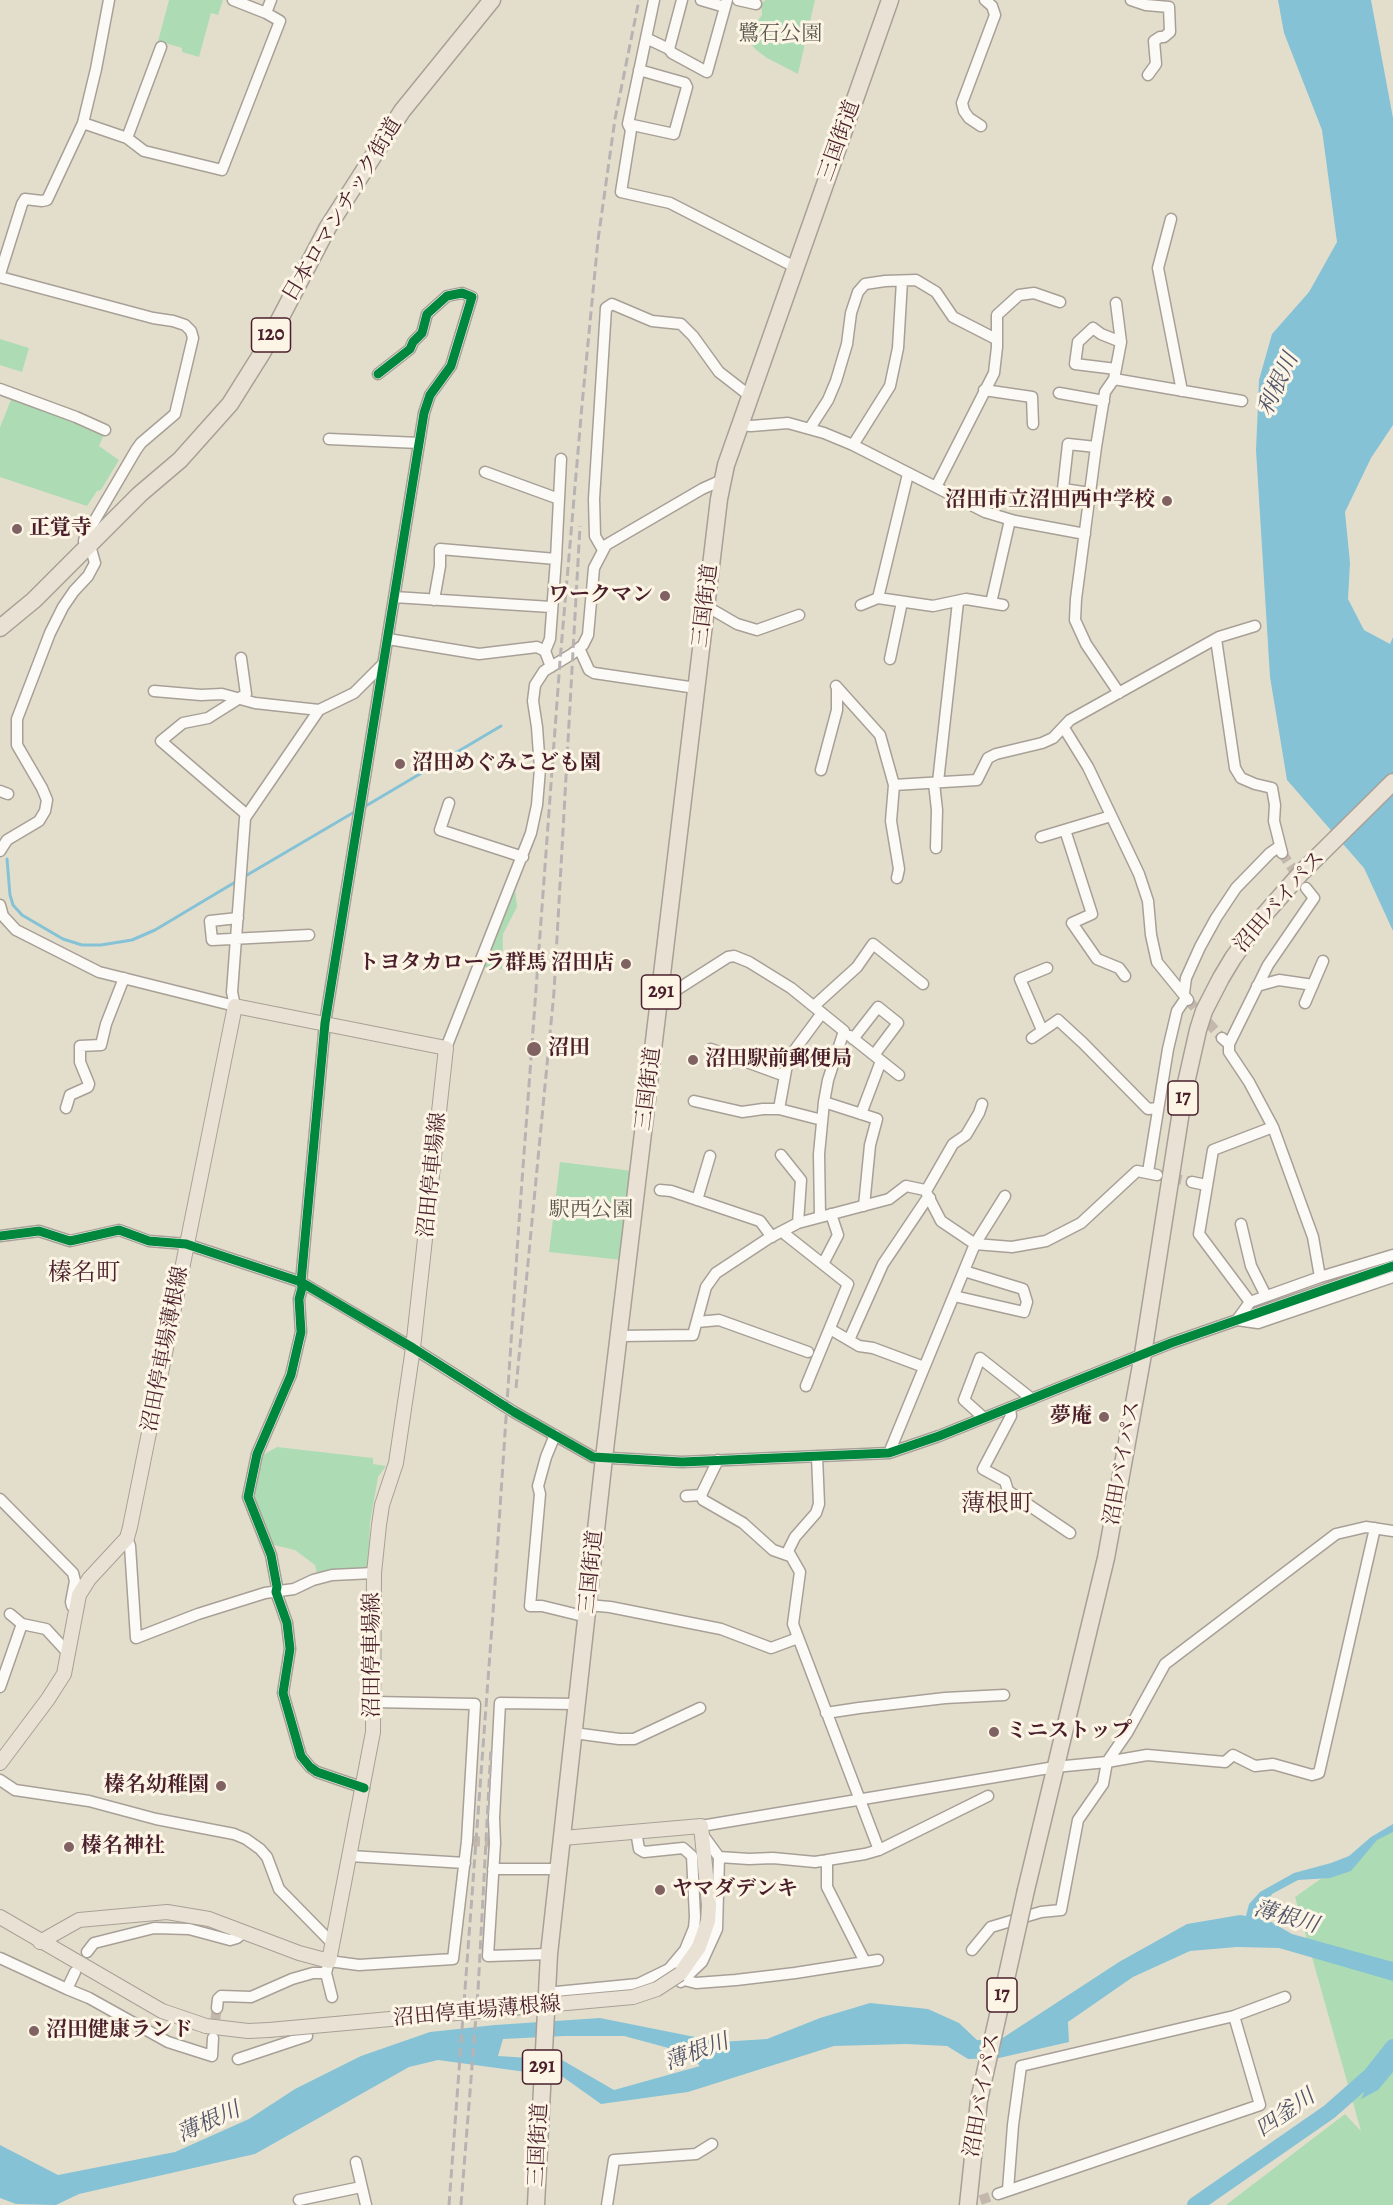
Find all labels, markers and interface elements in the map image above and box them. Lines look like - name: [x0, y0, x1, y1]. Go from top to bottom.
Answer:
- park label: 鷺石公園: [738, 22, 822, 48]
- street label: 三国街道: [814, 97, 866, 185]
- street label: 日本ロマンチック街道: [278, 114, 408, 306]
- road number: 120: [252, 318, 290, 352]
- water label: 利根川: [1253, 350, 1305, 420]
- place label: 沼田市立沼田西中学校: [945, 488, 1155, 514]
- marker: 沼田市立沼田西中学校: [1160, 494, 1174, 508]
- place label: 正覚寺: [29, 516, 92, 542]
- marker: 正覚寺: [10, 522, 24, 536]
- street label: 三国街道: [688, 563, 724, 649]
- place label: ワークマン: [548, 583, 653, 609]
- marker: ワークマン: [658, 589, 672, 603]
- place label: 沼田めぐみこども園: [412, 751, 601, 777]
- marker: 沼田めぐみこども園: [393, 757, 407, 771]
- street label: 沼田バイパス: [1229, 846, 1331, 958]
- place label: トヨタカローラ群馬 沼田店: [358, 951, 614, 977]
- marker: トヨタカローラ群馬 沼田店: [619, 957, 633, 971]
- road number: 291: [642, 975, 680, 1009]
- place label: 沼田: [548, 1036, 590, 1062]
- marker: 沼田: [525, 1040, 543, 1058]
- street label: 三国街道: [631, 1046, 667, 1132]
- place label: 沼田駅前郵便局: [705, 1047, 852, 1073]
- marker: 沼田駅前郵便局: [686, 1053, 700, 1067]
- road number: 17: [1168, 1081, 1198, 1115]
- street label: 沼田停車場線: [414, 1111, 452, 1239]
- park label: 駅西公園: [549, 1198, 633, 1224]
- district label: 榛名町: [48, 1260, 120, 1288]
- street label: 沼田停車場薄根線: [138, 1264, 194, 1434]
- street label: 沼田バイパス: [1100, 1399, 1146, 1527]
- place label: 夢庵: [1050, 1404, 1092, 1430]
- marker: 夢庵: [1097, 1410, 1111, 1424]
- district label: 薄根町: [961, 1491, 1033, 1519]
- street label: 三国街道: [575, 1529, 609, 1615]
- street label: 沼田停車場線: [360, 1592, 386, 1718]
- place label: ミニストップ: [1006, 1719, 1132, 1745]
- marker: ミニストップ: [987, 1725, 1001, 1739]
- place label: 榛名幼稚園: [104, 1773, 209, 1799]
- marker: 榛名幼稚園: [214, 1779, 228, 1793]
- place label: 榛名神社: [81, 1834, 165, 1860]
- marker: 榛名神社: [62, 1840, 76, 1854]
- place label: ヤマダデンキ: [672, 1877, 798, 1903]
- marker: ヤマダデンキ: [653, 1883, 667, 1897]
- water label: 薄根川: [1251, 1896, 1321, 1940]
- road number: 17: [987, 1978, 1017, 2012]
- street label: 沼田停車場薄根線: [392, 1992, 562, 2032]
- place label: 沼田健康ランド: [46, 2018, 193, 2044]
- marker: 沼田健康ランド: [27, 2024, 41, 2038]
- water label: 薄根川: [661, 2029, 733, 2077]
- street label: 沼田バイパス: [960, 2031, 1006, 2159]
- road number: 291: [522, 2050, 562, 2084]
- water label: 四釜川: [1251, 2084, 1321, 2144]
- water label: 薄根川: [173, 2098, 245, 2148]
- street label: 三国街道: [524, 2102, 554, 2188]

